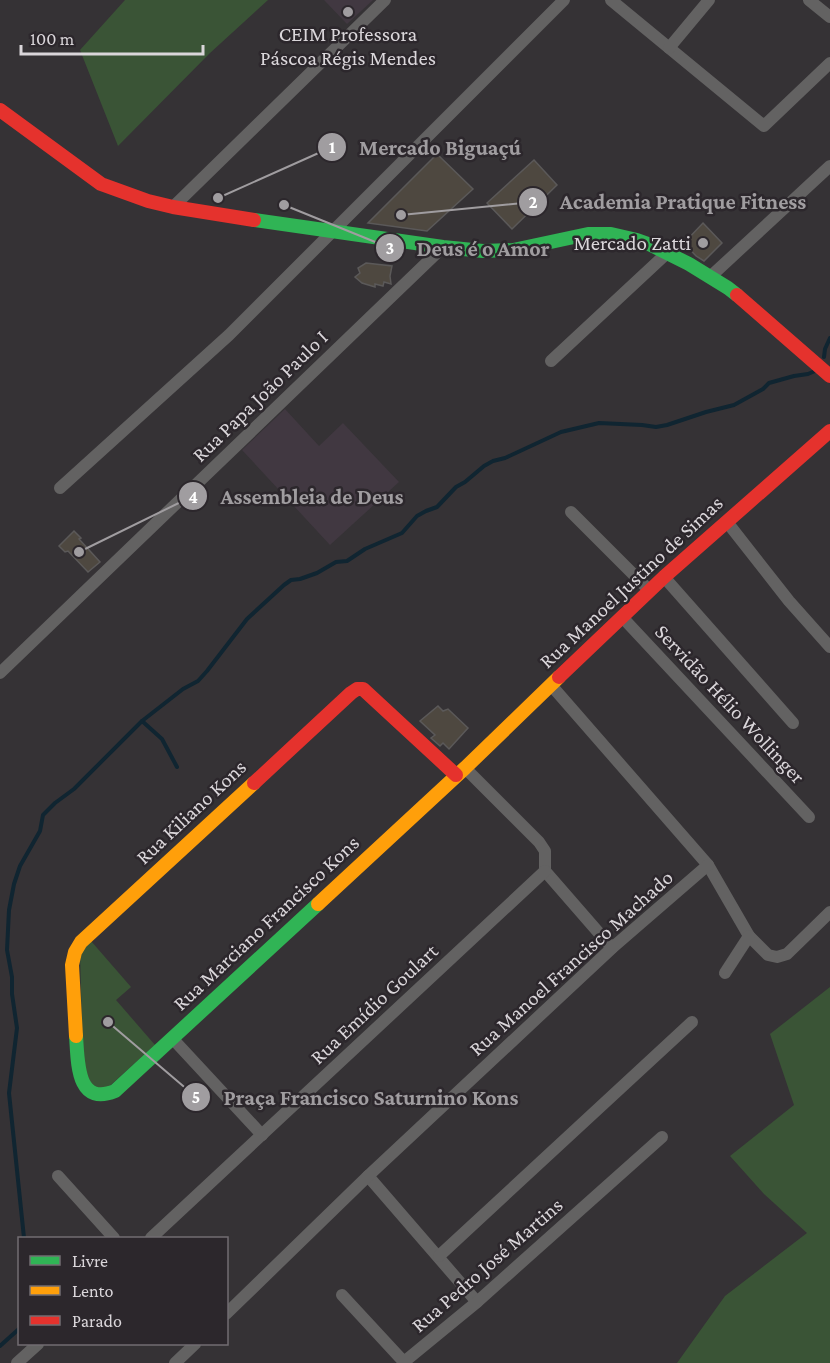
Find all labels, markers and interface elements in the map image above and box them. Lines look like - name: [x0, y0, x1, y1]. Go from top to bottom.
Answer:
- marker: CEIM Professora Páscoa Régis Mendes: [341, 5, 355, 19]
- scale bar: [21, 18, 202, 56]
- place label: CEIM Professora Páscoa Régis Mendes: [260, 22, 436, 70]
- text: 100 m: [30, 29, 75, 49]
- callout: Mercado Biguaçú: [317, 127, 533, 167]
- text: Mercado Biguaçú: [359, 135, 521, 160]
- text: 1: [329, 137, 336, 157]
- callout: Academia Pratique Fitness: [518, 182, 818, 222]
- text: Academia Pratique Fitness: [559, 189, 806, 214]
- text: 2: [528, 192, 538, 212]
- callout: Deus é o Amor: [375, 228, 562, 268]
- place label: Mercado Zatti: [573, 231, 691, 255]
- text: Deus é o Amor: [416, 236, 550, 261]
- marker: Mercado Zatti: [696, 236, 710, 250]
- text: 3: [386, 238, 394, 258]
- street label: Rua Papa João Paulo I: [187, 325, 333, 467]
- callout: Assembleia de Deus: [178, 476, 416, 516]
- text: Assembleia de Deus: [219, 484, 404, 509]
- text: 4: [188, 487, 198, 507]
- street label: Rua Manoel Justino de Simas: [534, 491, 728, 673]
- street label: Servidão Hélio Wollinger: [650, 620, 810, 789]
- street label: Rua Kiliano Kons: [131, 755, 251, 869]
- street label: Rua Marciano Francisco Kons: [168, 831, 364, 1015]
- street label: Rua Manoel Francisco Machado: [464, 865, 678, 1061]
- street label: Rua Emídio Goulart: [305, 938, 443, 1069]
- callout: Praça Francisco Saturnino Kons: [181, 1077, 530, 1117]
- text: Praça Francisco Saturnino Kons: [224, 1085, 518, 1110]
- text: 5: [192, 1087, 200, 1107]
- street label: Rua Pedro José Martins: [406, 1193, 568, 1337]
- legend: [18, 1237, 228, 1345]
- text: Livre: [72, 1251, 108, 1271]
- text: Lento: [72, 1281, 113, 1301]
- text: Parado: [72, 1311, 122, 1331]

